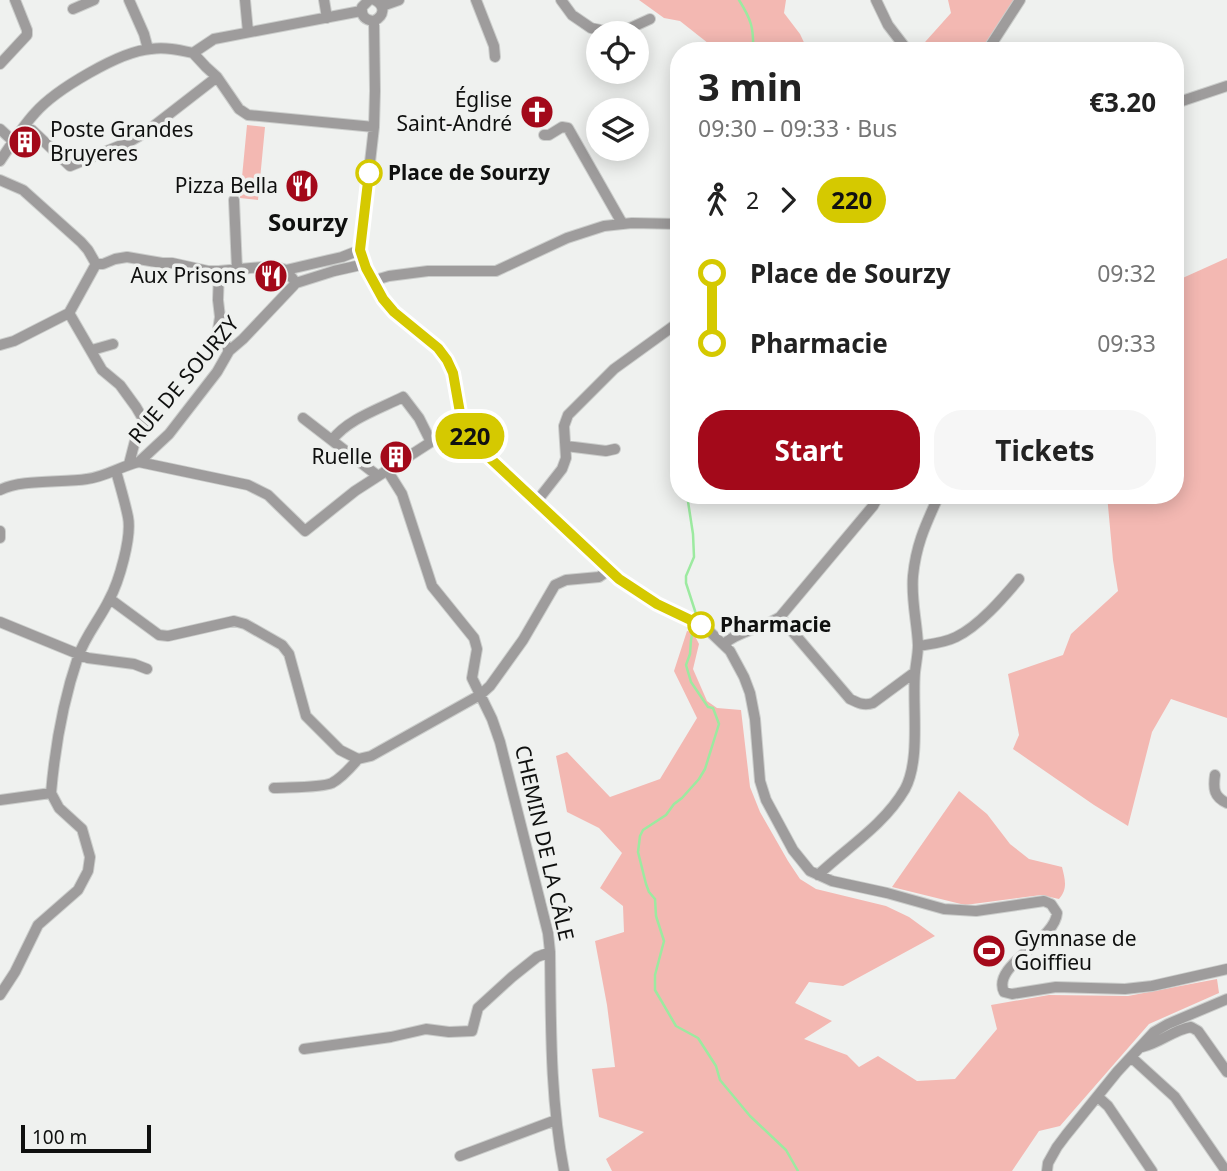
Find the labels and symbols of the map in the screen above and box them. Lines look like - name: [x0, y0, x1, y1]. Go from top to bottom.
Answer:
- place label: Église Saint-André: [397, 85, 512, 137]
- church icon: Église Saint-André: [518, 93, 556, 131]
- place label: Poste Grandes Bruyeres: [50, 115, 193, 167]
- building icon: Poste Grandes Bruyeres: [6, 123, 44, 161]
- place label: Place de Sourzy: [388, 158, 550, 186]
- marker: Place de Sourzy: [356, 160, 382, 186]
- restaurant icon: Pizza Bella: [283, 167, 321, 205]
- place label: Pizza Bella: [175, 171, 278, 199]
- district label: Sourzy: [268, 205, 348, 238]
- restaurant icon: Aux Prisons: [252, 257, 290, 295]
- place label: Aux Prisons: [130, 261, 246, 289]
- street label: RUE DE SOURZY: [122, 310, 245, 449]
- line badge: 220: [430, 413, 510, 459]
- building icon: Ruelle: [377, 438, 415, 476]
- place label: Ruelle: [311, 442, 372, 470]
- place label: Pharmacie: [720, 610, 831, 638]
- marker: Pharmacie: [688, 612, 714, 638]
- street label: CHEMIN DE LA CÂLE: [509, 742, 581, 943]
- place label: Gymnase de Goiffieu: [1014, 924, 1137, 976]
- sports icon: Gymnase de Goiffieu: [970, 932, 1008, 970]
- scale bar: [21, 1122, 150, 1154]

